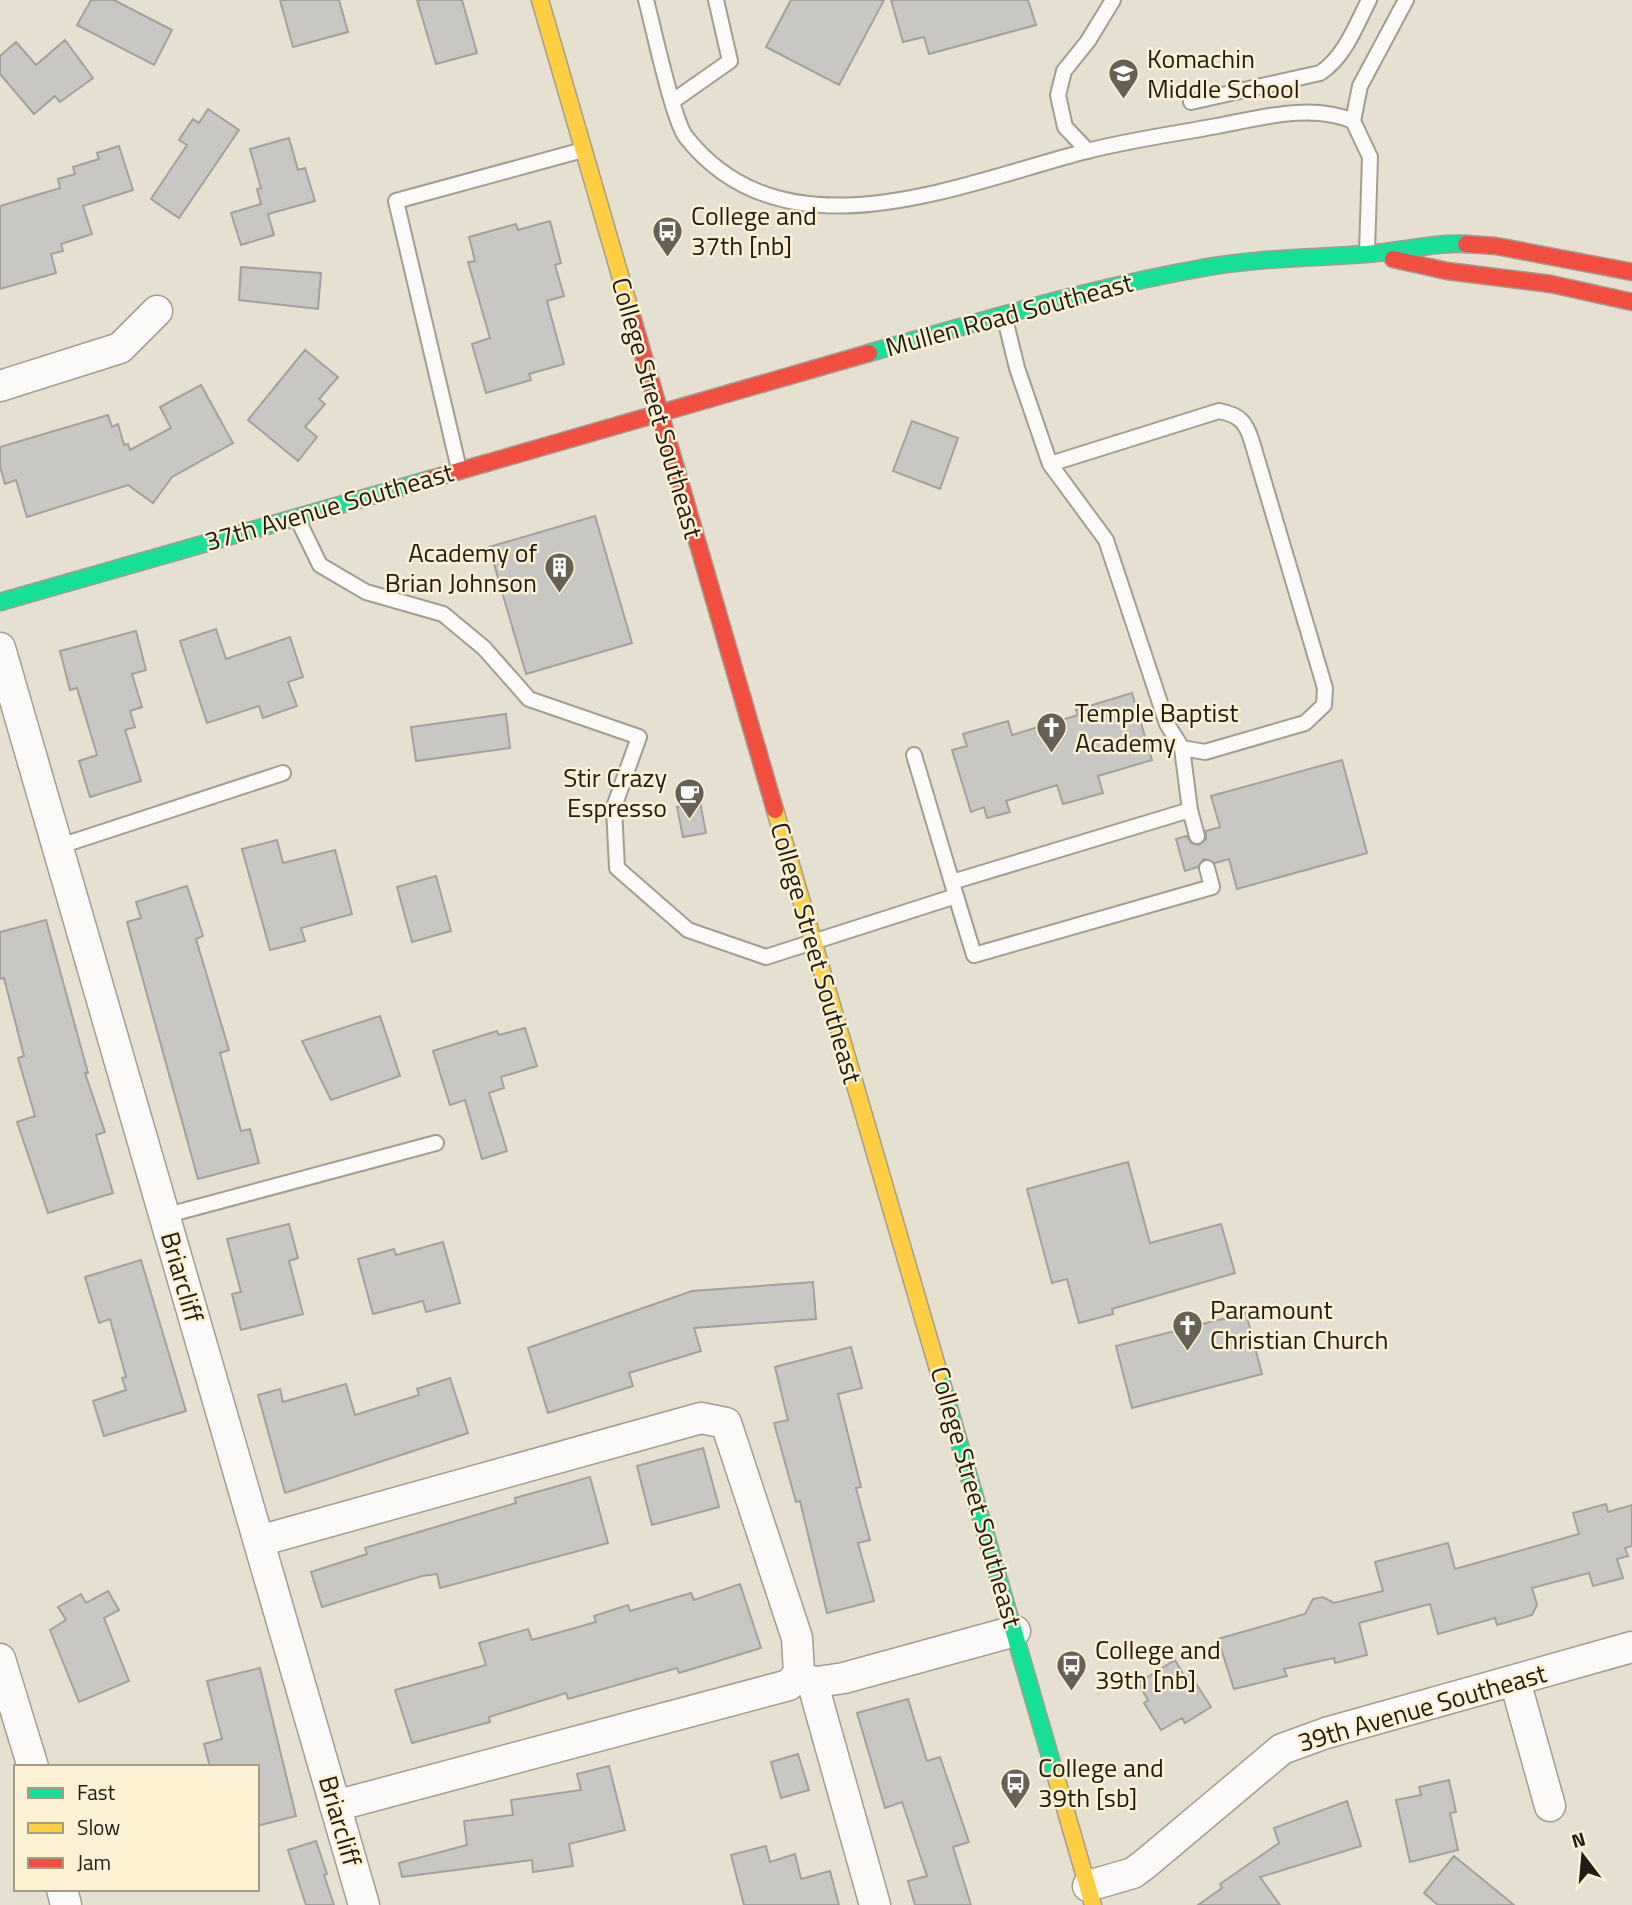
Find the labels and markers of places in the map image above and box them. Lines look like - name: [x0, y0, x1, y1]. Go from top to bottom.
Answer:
- place label: Komachin Middle School: [1147, 39, 1300, 108]
- school or university icon: Komachin Middle School: [1107, 57, 1141, 101]
- place label: College and 37th [nb]: [691, 196, 817, 265]
- bus stop icon: College and 37th [nb]: [651, 214, 685, 258]
- place label: Academy of Brian Johnson: [385, 533, 537, 602]
- building icon: Academy of Brian Johnson: [543, 551, 577, 595]
- place label: Temple Baptist Academy: [1075, 693, 1238, 762]
- church icon: Temple Baptist Academy: [1035, 711, 1069, 755]
- place label: Stir Crazy Espresso: [563, 758, 667, 827]
- cafe icon: Stir Crazy Espresso: [673, 776, 707, 820]
- place label: Paramount Christian Church: [1210, 1290, 1388, 1359]
- church icon: Paramount Christian Church: [1170, 1308, 1204, 1352]
- place label: College and 39th [nb]: [1095, 1630, 1221, 1699]
- bus stop icon: College and 39th [nb]: [1055, 1648, 1089, 1692]
- place label: College and 39th [sb]: [1038, 1748, 1164, 1817]
- bus stop icon: College and 39th [sb]: [998, 1766, 1032, 1810]

